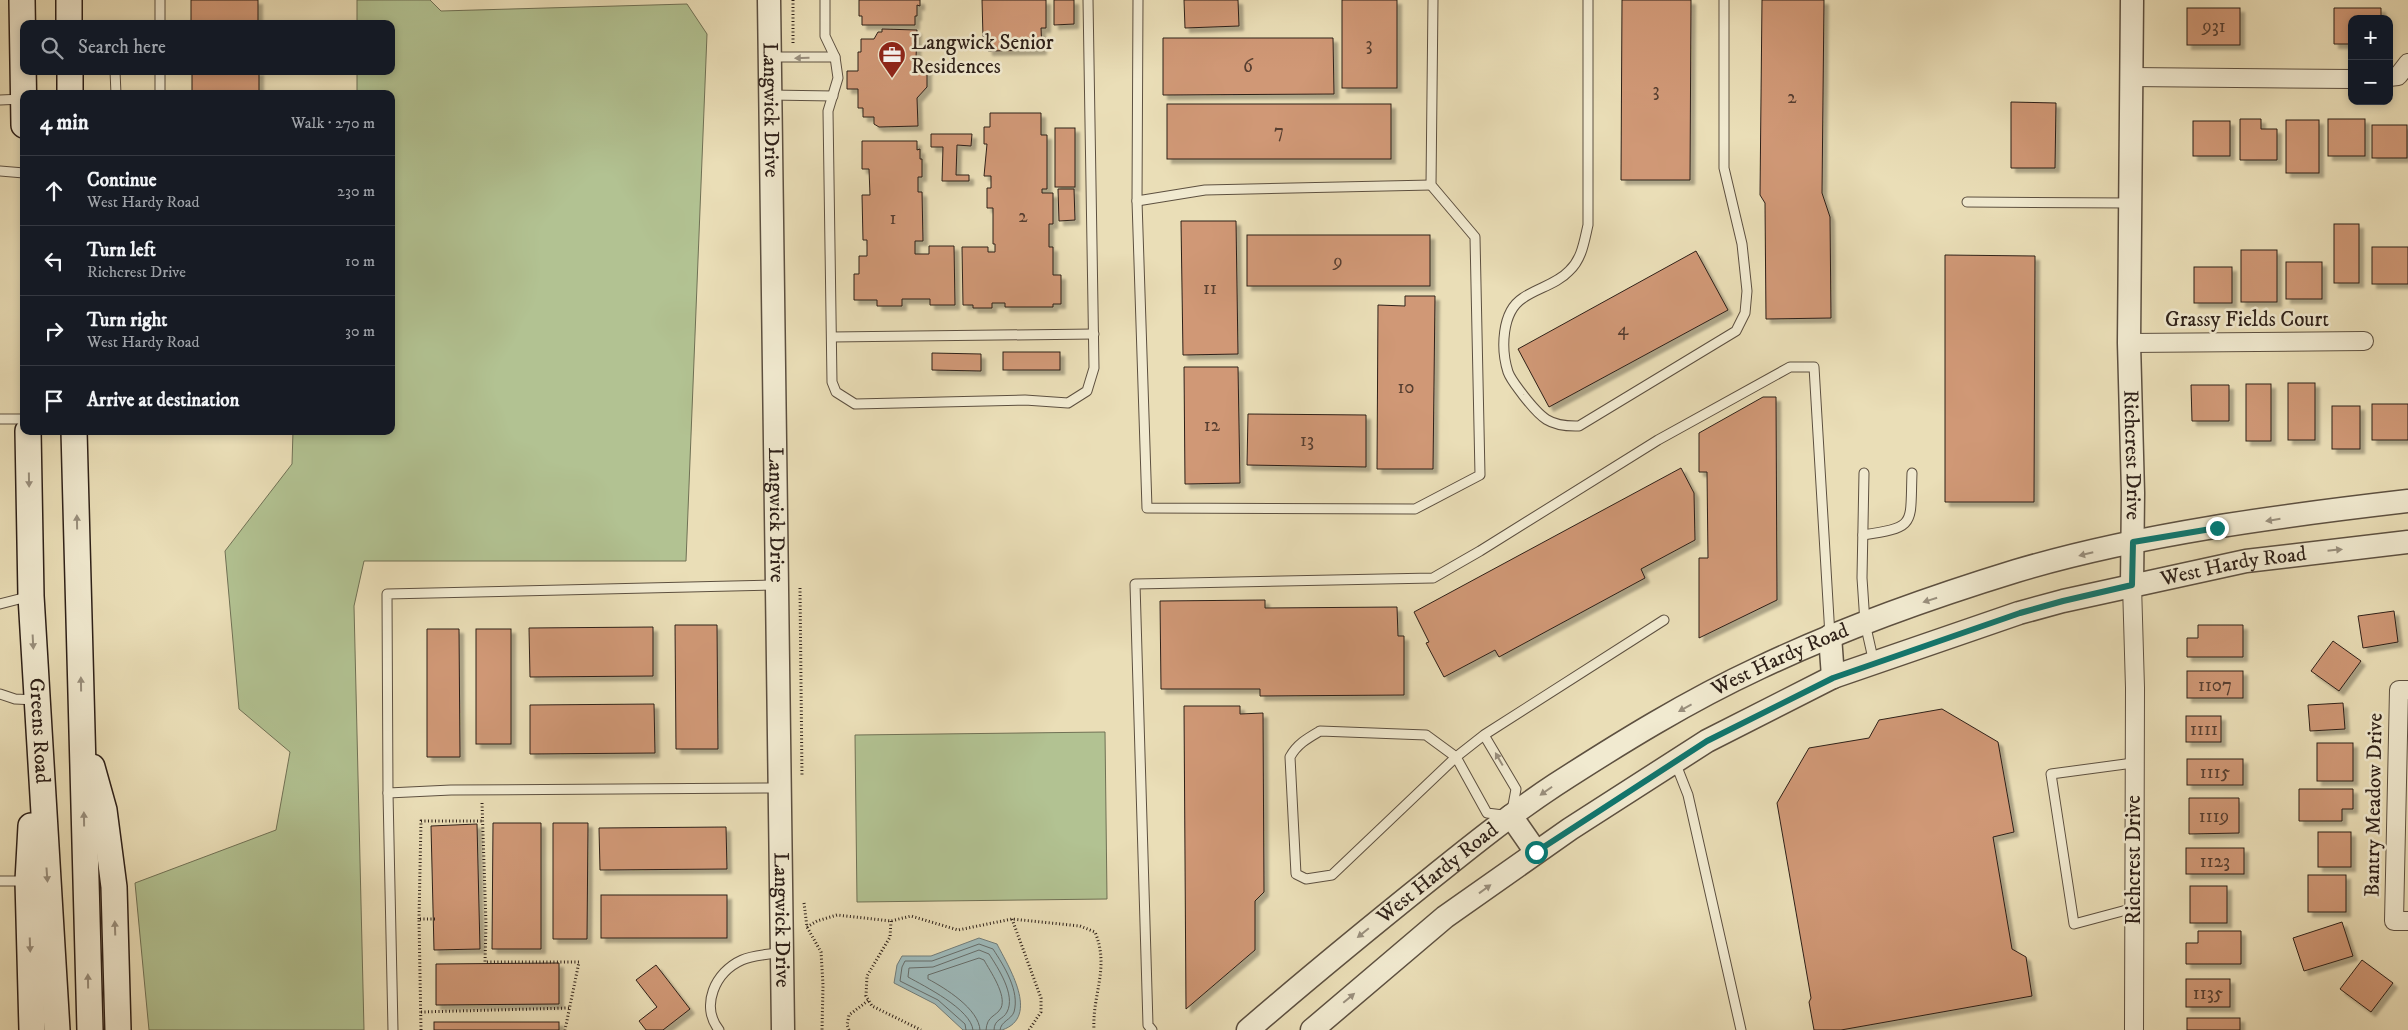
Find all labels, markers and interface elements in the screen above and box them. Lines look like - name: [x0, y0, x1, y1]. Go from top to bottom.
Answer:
- house number: 931: [2201, 15, 2226, 38]
- map controls: [2348, 15, 2393, 105]
- button: +: [2348, 15, 2393, 60]
- search box: [20, 20, 395, 75]
- place label: Langwick Senior Residences: [911, 30, 1054, 80]
- house number: 3: [1365, 33, 1373, 56]
- icon: search: [38, 34, 66, 62]
- text: Search here: [78, 36, 166, 59]
- office icon: Langwick Senior Residences: [877, 40, 907, 79]
- street label: Langwick Drive: [757, 42, 784, 178]
- one-way arrow: [794, 54, 810, 62]
- house number: 6: [1243, 55, 1254, 78]
- button: −: [2348, 60, 2393, 105]
- house number: 3: [1652, 79, 1660, 102]
- house number: 2: [1787, 86, 1797, 109]
- text: 4 min: [40, 110, 89, 136]
- text: Walk · 270 m: [291, 113, 375, 133]
- house number: 7: [1274, 120, 1284, 143]
- text: Continue: [87, 169, 157, 192]
- icon: ahead: [40, 177, 68, 205]
- text: 230 m: [337, 181, 375, 201]
- text: West Hardy Road: [87, 192, 200, 212]
- house number: 2: [1018, 205, 1028, 228]
- house number: 1: [890, 207, 897, 230]
- text: Turn left: [87, 239, 156, 262]
- icon: left: [40, 247, 68, 275]
- house number: 9: [1332, 250, 1343, 273]
- text: 10 m: [345, 251, 375, 271]
- text: Richcrest Drive: [87, 262, 186, 282]
- house number: 11: [1203, 277, 1217, 300]
- street label: Grassy Fields Court: [2165, 307, 2329, 333]
- text: Turn right: [87, 309, 167, 332]
- icon: right: [40, 317, 68, 345]
- house number: 4: [1618, 318, 1630, 341]
- text: 30 m: [345, 321, 375, 341]
- text: West Hardy Road: [87, 332, 200, 352]
- house number: 10: [1397, 376, 1415, 399]
- icon: arrive: [40, 387, 68, 415]
- text: Arrive at destination: [87, 389, 239, 412]
- street label: Richcrest Drive: [2117, 390, 2146, 520]
- house number: 12: [1204, 414, 1221, 437]
- house number: 13: [1300, 429, 1314, 452]
- street label: Langwick Drive: [762, 447, 790, 583]
- one-way arrow: [25, 472, 33, 488]
- one-way arrow: [72, 513, 80, 529]
- one-way arrow: [2265, 516, 2281, 524]
- route end: [2206, 517, 2229, 540]
- street label: West Hardy Road: [2157, 541, 2308, 593]
- one-way arrow: [2328, 546, 2344, 554]
- one-way arrow: [2078, 550, 2093, 558]
- one-way arrow: [1922, 597, 1937, 604]
- street label: West Hardy Road: [1706, 617, 1853, 703]
- one-way arrow: [29, 635, 37, 651]
- house number: 1107: [2198, 674, 2232, 697]
- one-way arrow: [76, 676, 84, 692]
- street label: Greens Road: [23, 677, 55, 785]
- one-way arrow: [1679, 703, 1692, 712]
- street label: Bantry Meadow Drive: [2359, 713, 2389, 897]
- house number: 1111: [2190, 718, 2218, 741]
- one-way arrow: [1494, 752, 1503, 765]
- house number: 1115: [2200, 761, 2231, 784]
- one-way arrow: [1540, 786, 1553, 796]
- street label: Richcrest Drive: [2121, 795, 2147, 925]
- house number: 1119: [2199, 805, 2229, 828]
- one-way arrow: [80, 811, 88, 827]
- street label: West Hardy Road: [1371, 817, 1504, 930]
- route start: [1525, 841, 1548, 864]
- house number: 1123: [2200, 850, 2230, 873]
- street label: Langwick Drive: [768, 852, 795, 988]
- one-way arrow: [44, 867, 52, 883]
- one-way arrow: [1478, 884, 1492, 894]
- one-way arrow: [111, 919, 119, 935]
- one-way arrow: [1356, 928, 1369, 939]
- one-way arrow: [26, 937, 34, 953]
- one-way arrow: [84, 973, 92, 989]
- house number: 1135: [2193, 982, 2224, 1005]
- one-way arrow: [1342, 993, 1355, 1004]

